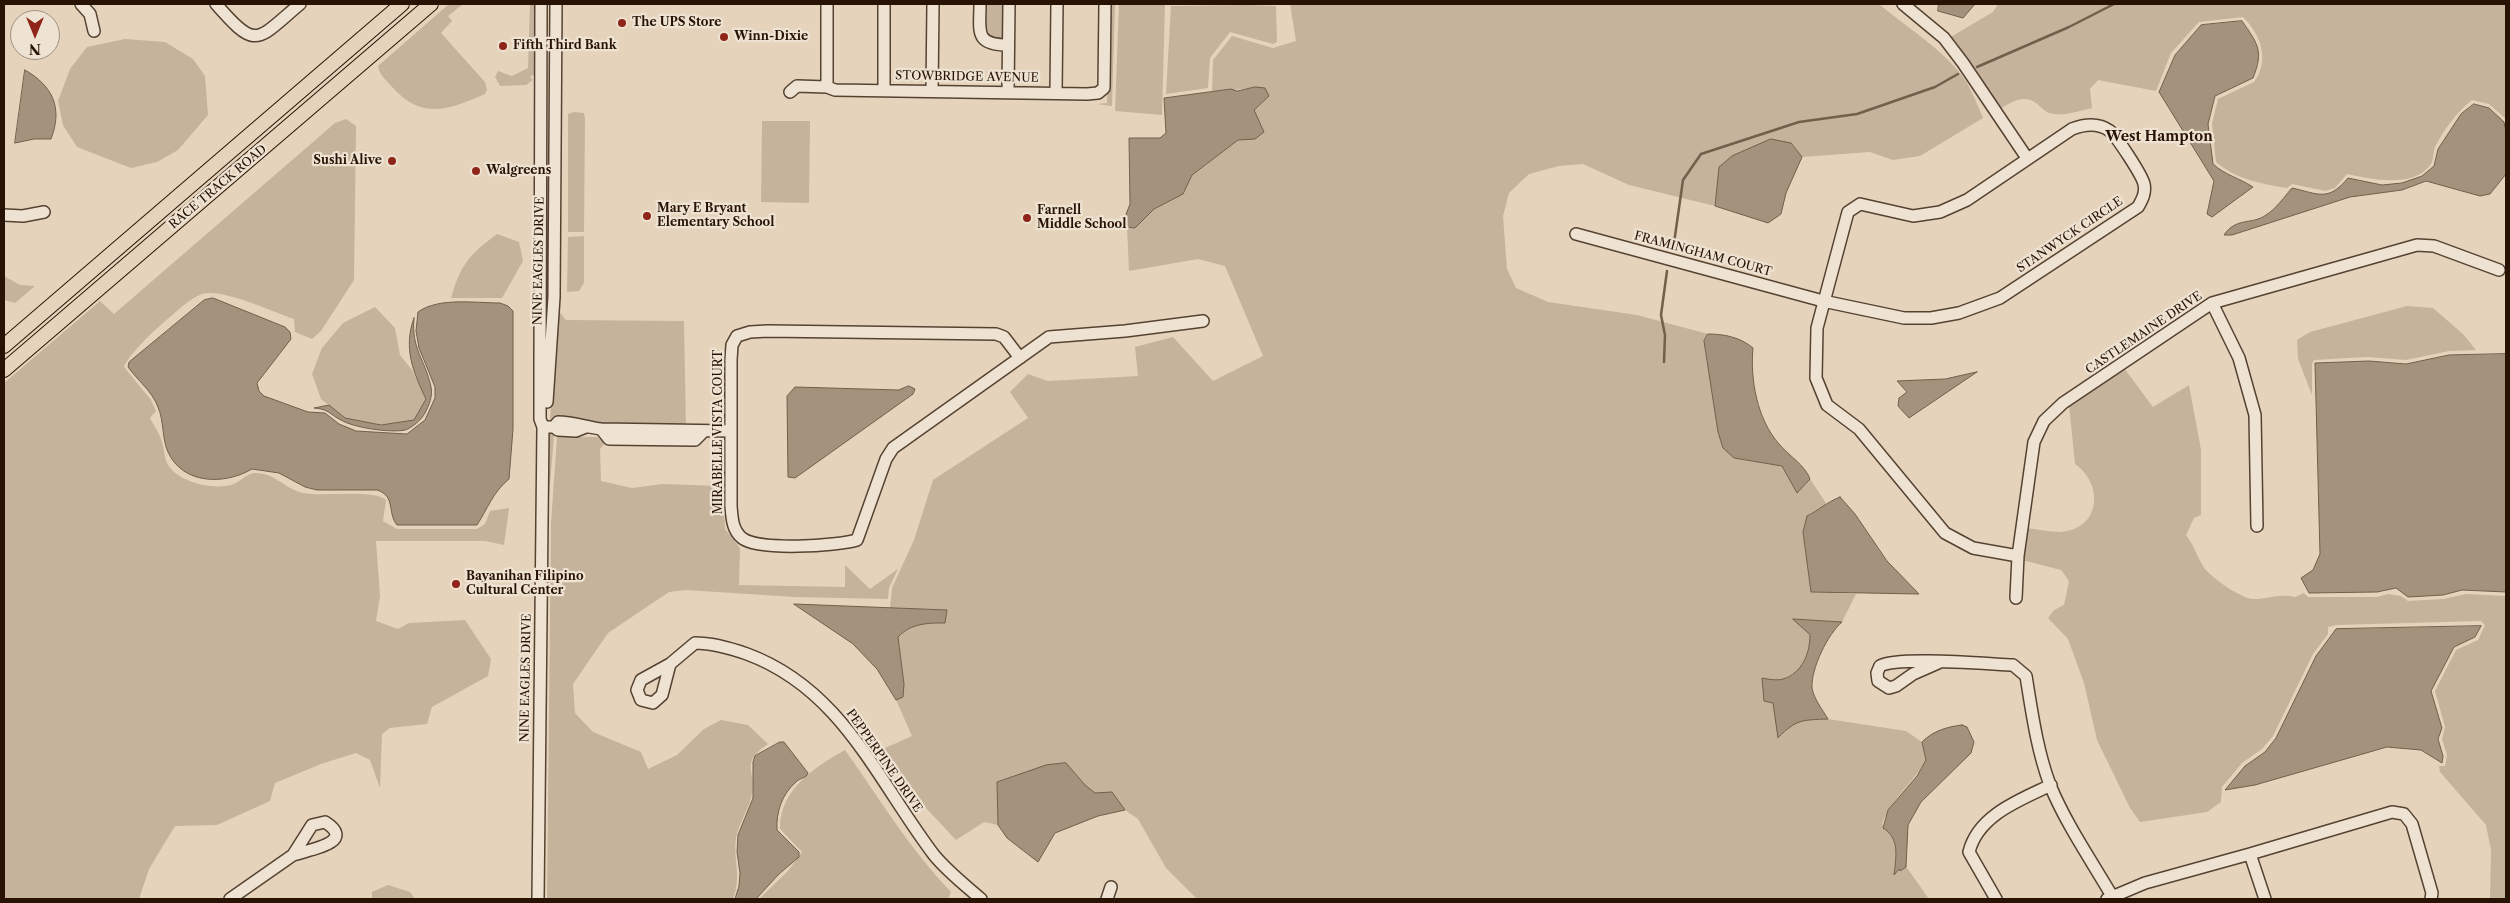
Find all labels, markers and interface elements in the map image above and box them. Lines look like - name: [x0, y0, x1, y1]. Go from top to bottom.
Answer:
- north arrow: [10, 10, 60, 60]
- place label: The UPS Store: [632, 16, 721, 30]
- marker: The UPS Store: [616, 17, 628, 29]
- place label: Winn-Dixie: [734, 30, 808, 44]
- marker: Winn-Dixie: [718, 31, 730, 43]
- place label: Fifth Third Bank: [513, 39, 617, 53]
- text: N: [29, 40, 41, 58]
- marker: Fifth Third Bank: [497, 40, 509, 52]
- street label: STOWBRIDGE AVENUE: [895, 69, 1039, 85]
- district label: West Hampton: [2105, 129, 2213, 145]
- street label: RACE TRACK ROAD: [166, 142, 270, 232]
- place label: Sushi Alive: [313, 154, 382, 168]
- marker: Sushi Alive: [386, 155, 398, 167]
- place label: Walgreens: [486, 164, 551, 178]
- marker: Walgreens: [470, 165, 482, 177]
- street label: STANWYCK CIRCLE: [2014, 194, 2126, 276]
- street label: NINE EAGLES DRIVE: [531, 197, 547, 325]
- place label: Mary E Bryant Elementary School: [657, 202, 774, 230]
- place label: Farnell Middle School: [1037, 204, 1126, 232]
- marker: Mary E Bryant Elementary School: [641, 210, 653, 222]
- marker: Farnell Middle School: [1021, 212, 1033, 224]
- street label: FRAMINGHAM COURT: [1633, 229, 1773, 279]
- street label: CASTLEMAINE DRIVE: [2083, 289, 2205, 377]
- street label: MIRABELLE VISTA COURT: [712, 350, 726, 514]
- place label: Bayanihan Filipino Cultural Center: [466, 570, 584, 598]
- marker: Bayanihan Filipino Cultural Center: [450, 578, 462, 590]
- street label: NINE EAGLES DRIVE: [518, 614, 534, 742]
- street label: PEPPERPINE DRIVE: [843, 707, 925, 815]

